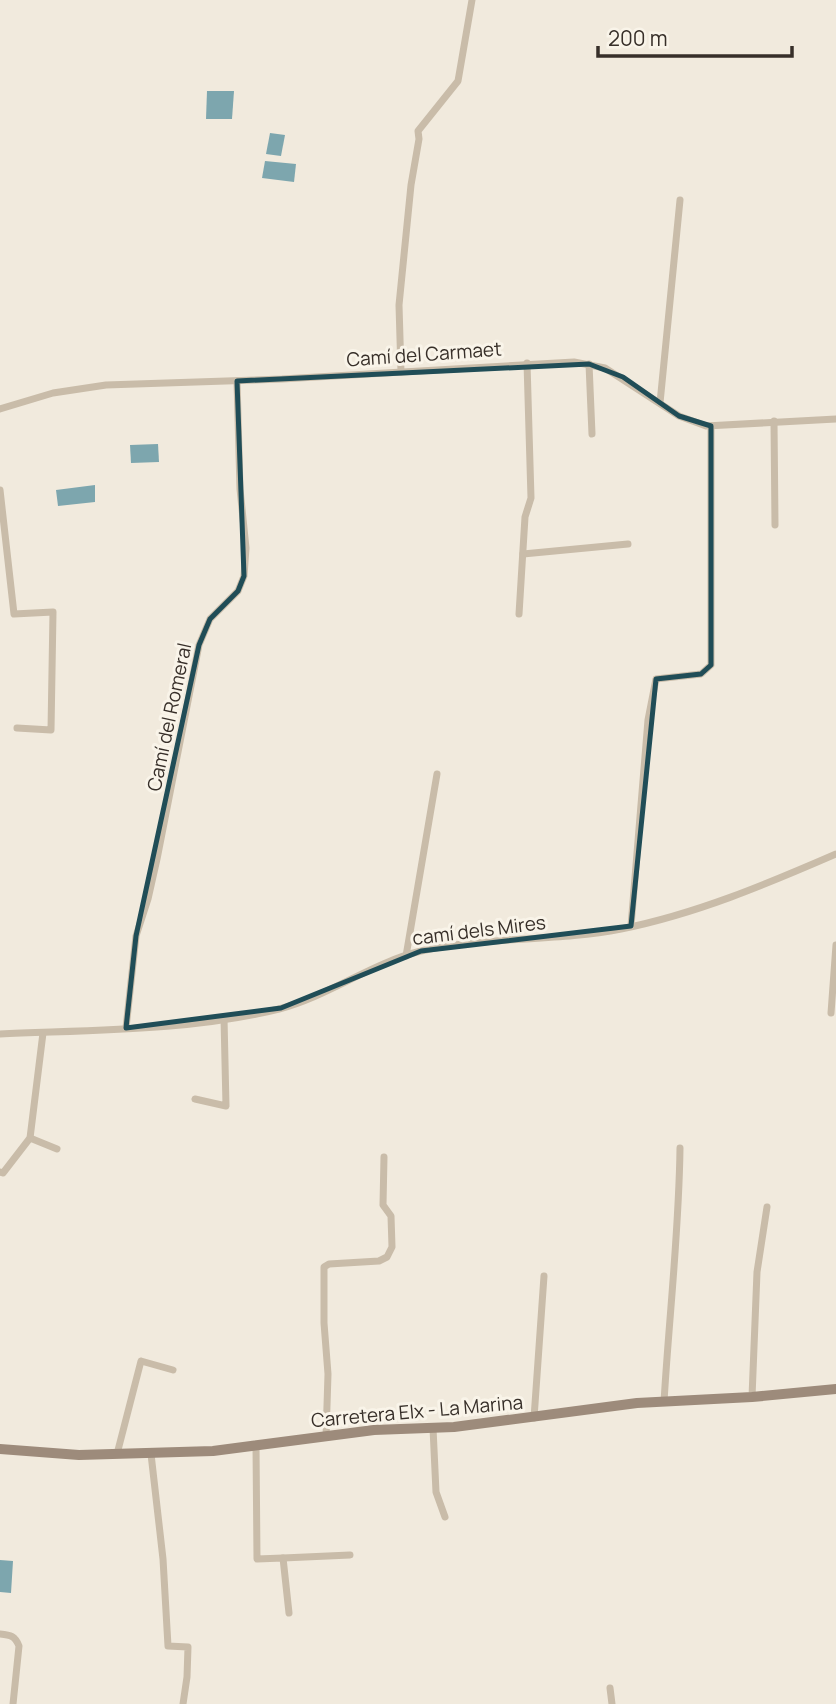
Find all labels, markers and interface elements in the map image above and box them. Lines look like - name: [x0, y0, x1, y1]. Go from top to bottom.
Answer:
- scale bar: [598, 14, 792, 58]
- text: 200 m: [608, 24, 668, 52]
- street label: Camí del Carmaet: [346, 336, 502, 372]
- street label: Camí del Romeral: [141, 640, 197, 794]
- street label: camí dels Mires: [411, 909, 547, 951]
- street label: Carretera Elx - La Marina: [310, 1389, 524, 1433]

